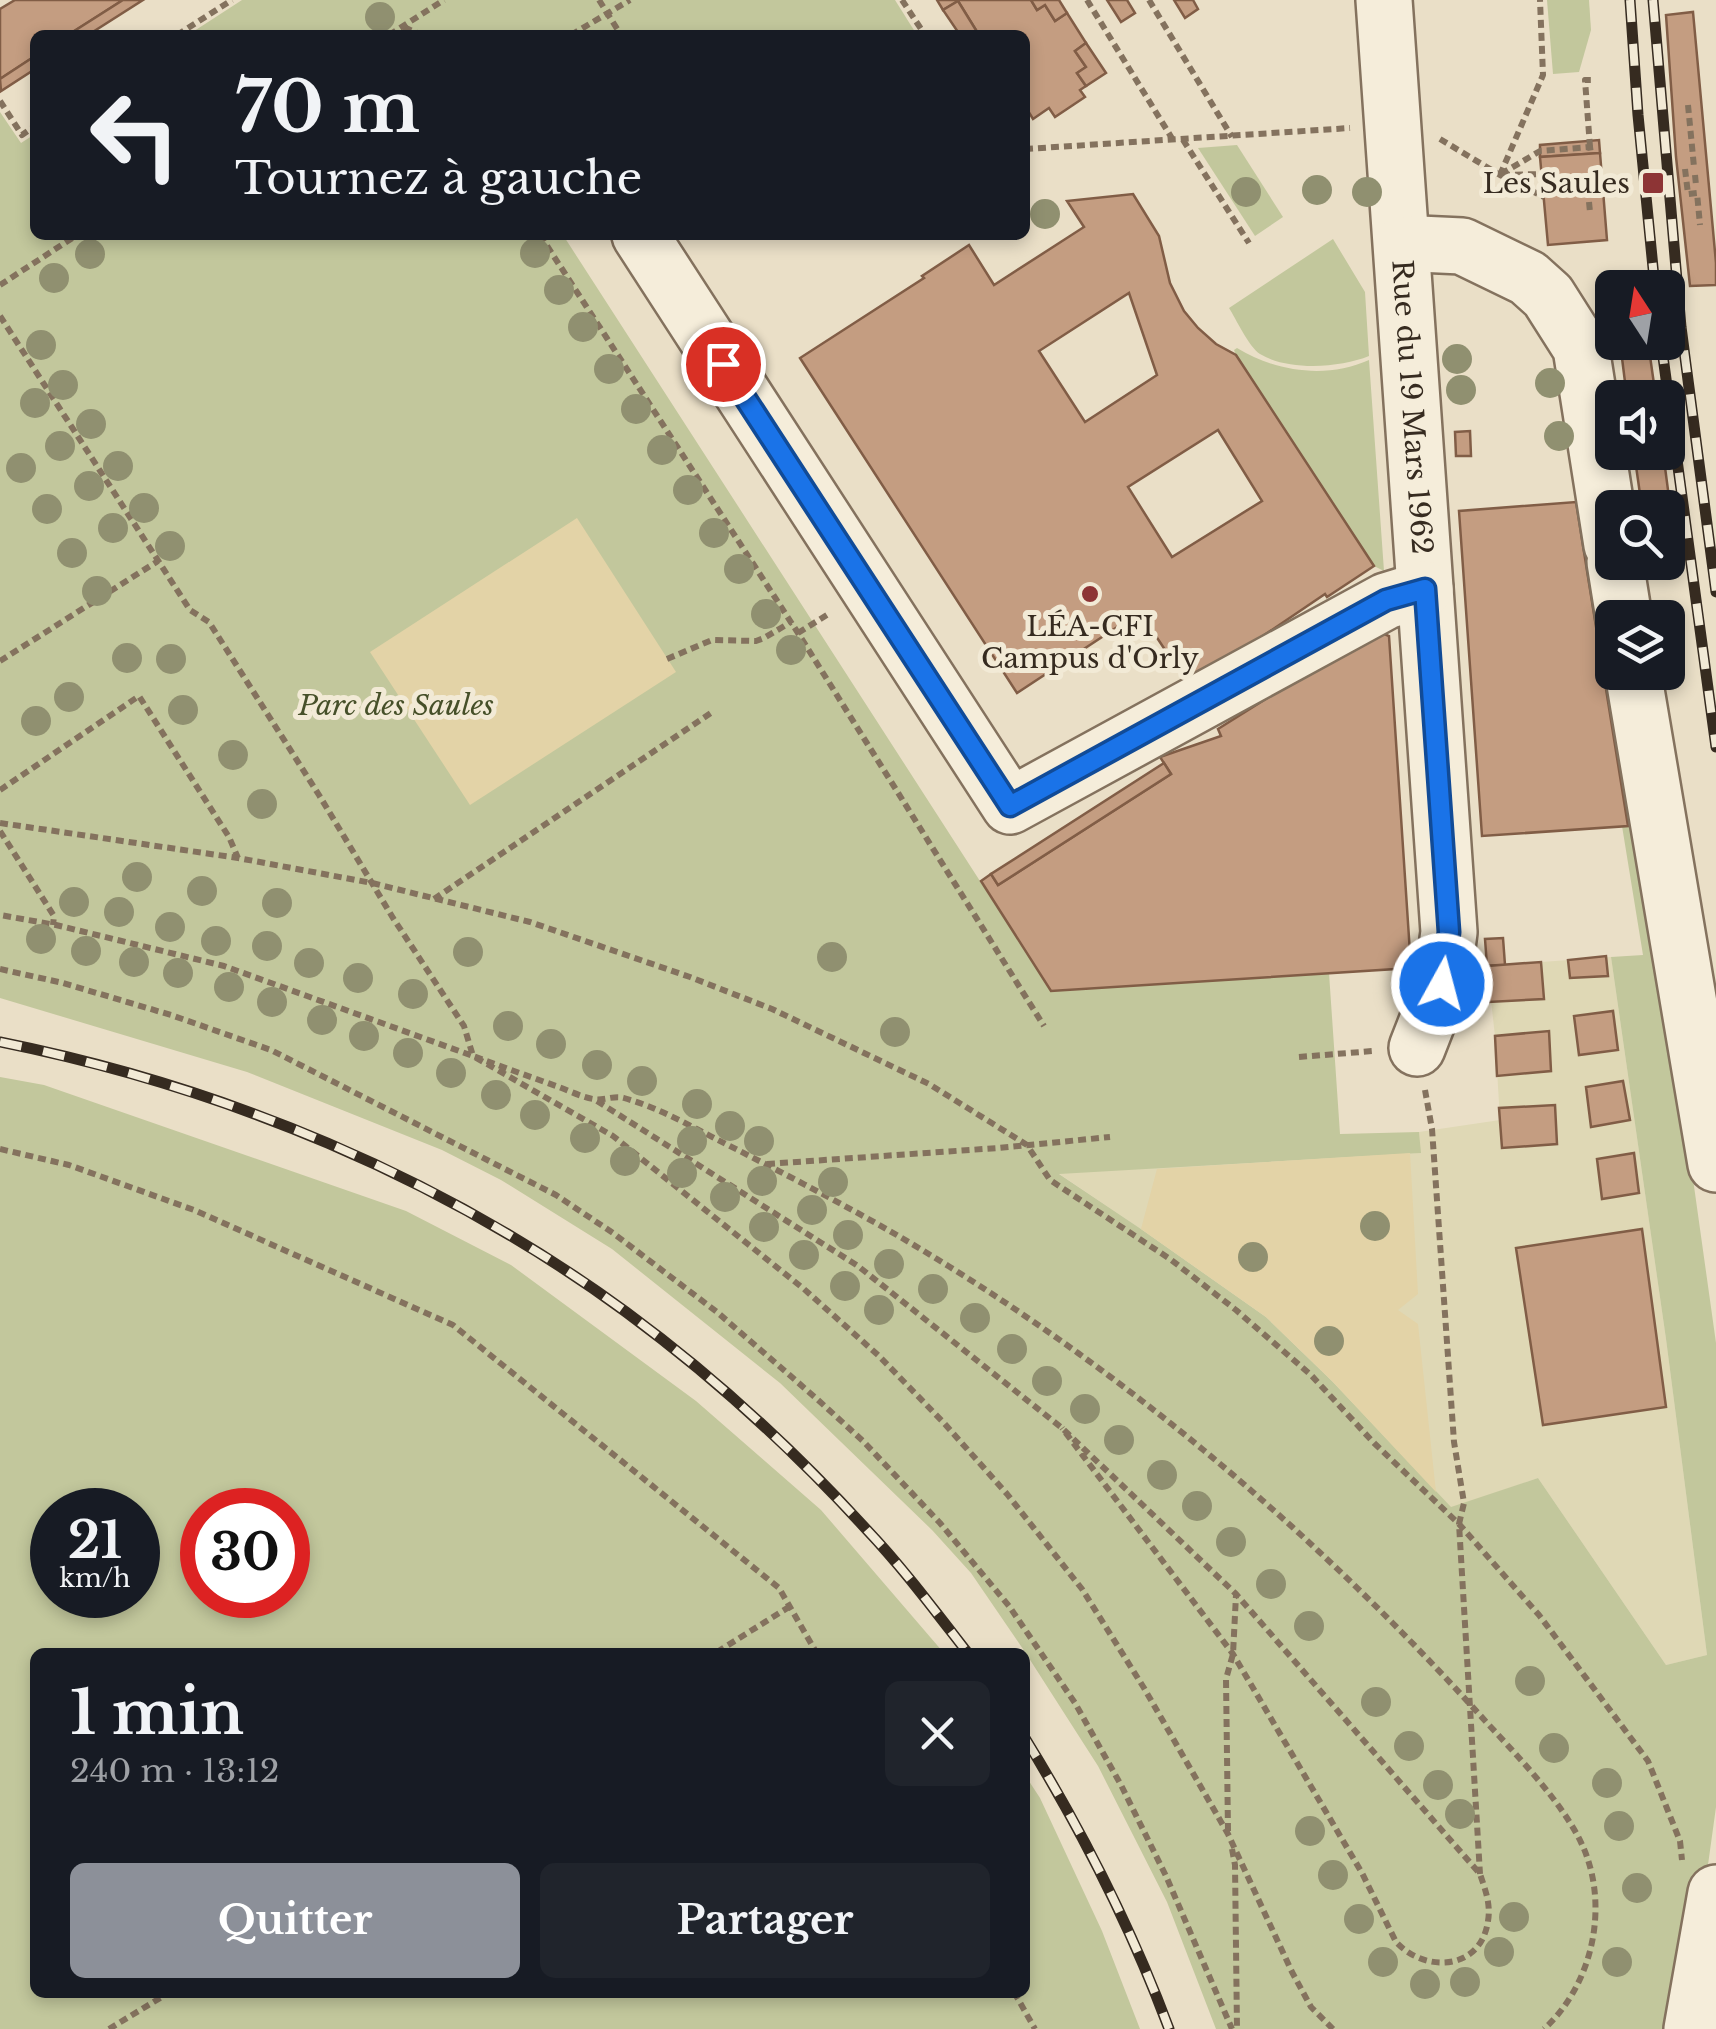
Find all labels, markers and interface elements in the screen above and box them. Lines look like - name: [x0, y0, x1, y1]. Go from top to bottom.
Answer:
- text: 70 m: [235, 64, 420, 151]
- icon: left: [70, 70, 200, 200]
- text: Tournez à gauche: [235, 150, 642, 206]
- place label: Les Saules: [1483, 166, 1630, 201]
- marker: Les Saules: [1640, 170, 1666, 196]
- street label: Rue du 19 Mars 1962: [1384, 259, 1440, 555]
- north arrow: [1595, 270, 1685, 360]
- map controls: [1595, 270, 1685, 690]
- pin: [681, 322, 766, 407]
- icon: arrive: [696, 337, 751, 392]
- button: sound: [1595, 380, 1685, 470]
- button: search: [1595, 490, 1685, 580]
- marker: LÉA-CFI Campus d'Orly: [1079, 583, 1101, 605]
- button: layers: [1595, 600, 1685, 690]
- place label: LÉA-CFI Campus d'Orly: [981, 609, 1199, 676]
- park label: Parc des Saules: [297, 688, 494, 723]
- position arrow: [1390, 932, 1494, 1036]
- speed limit sign: 30: [180, 1488, 310, 1618]
- text: 21: [68, 1509, 122, 1572]
- text: km/h: [60, 1563, 130, 1594]
- text: 1 min: [70, 1676, 244, 1750]
- button: close: [885, 1681, 990, 1786]
- text: 240 m · 13:12: [70, 1751, 279, 1791]
- button: Quitter: [70, 1863, 520, 1978]
- button: Partager: [540, 1863, 990, 1978]

